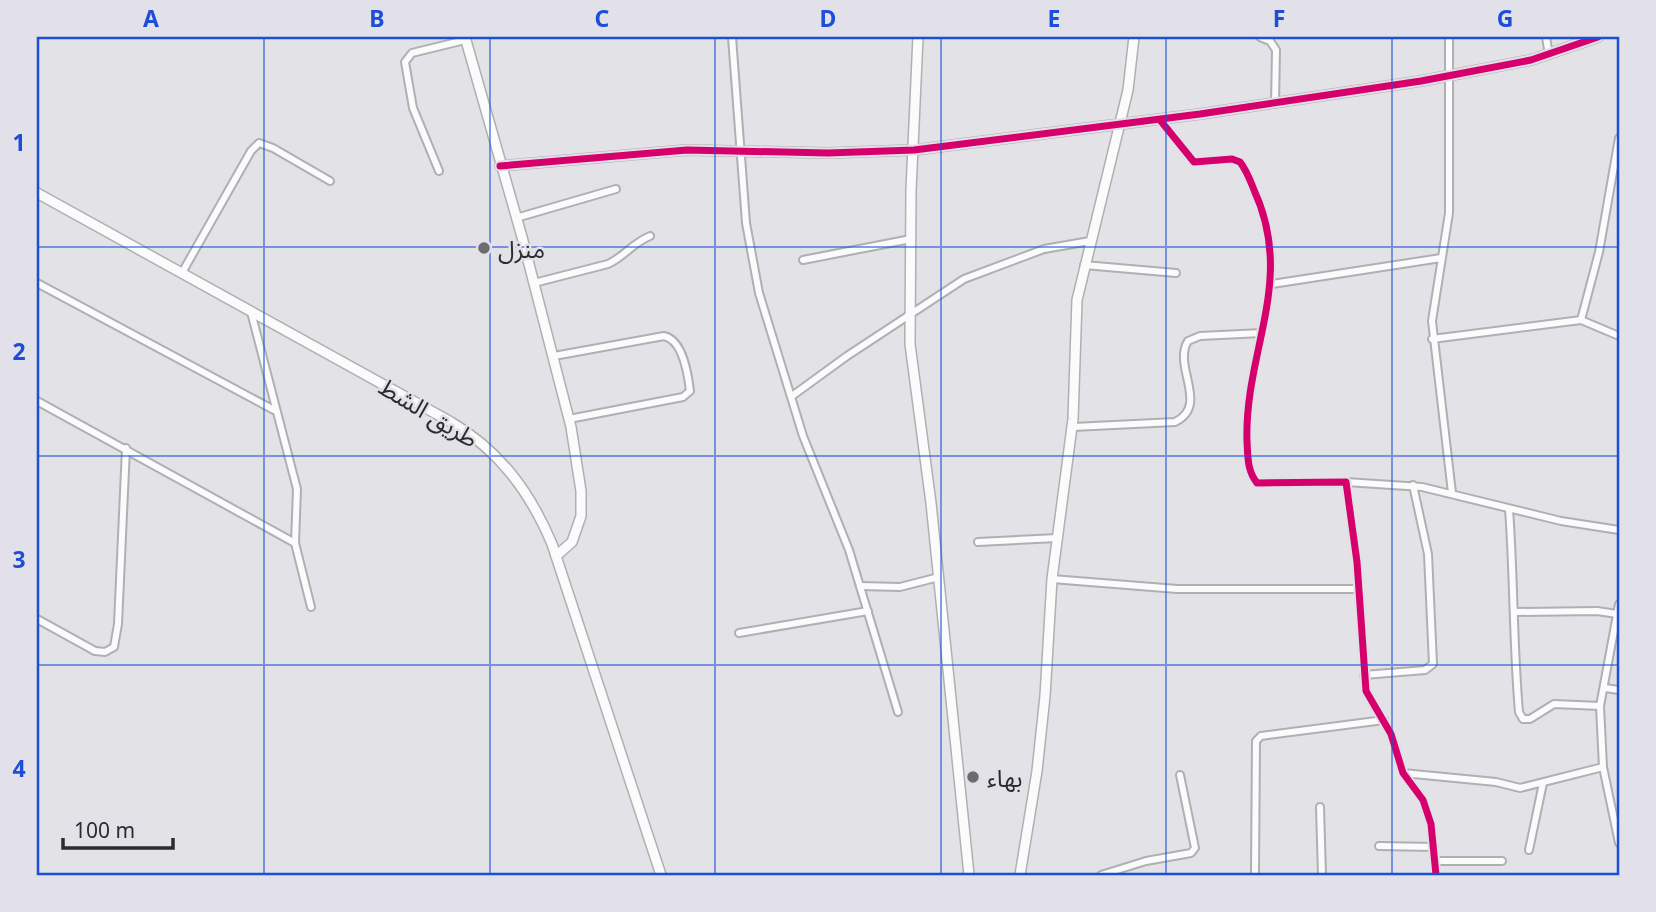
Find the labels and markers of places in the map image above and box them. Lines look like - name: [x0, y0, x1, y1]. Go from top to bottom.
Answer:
- place label: منزل: [498, 232, 545, 265]
- marker: منزل: [476, 240, 492, 256]
- place label: بهاء: [987, 761, 1022, 794]
- marker: بهاء: [965, 769, 981, 785]

